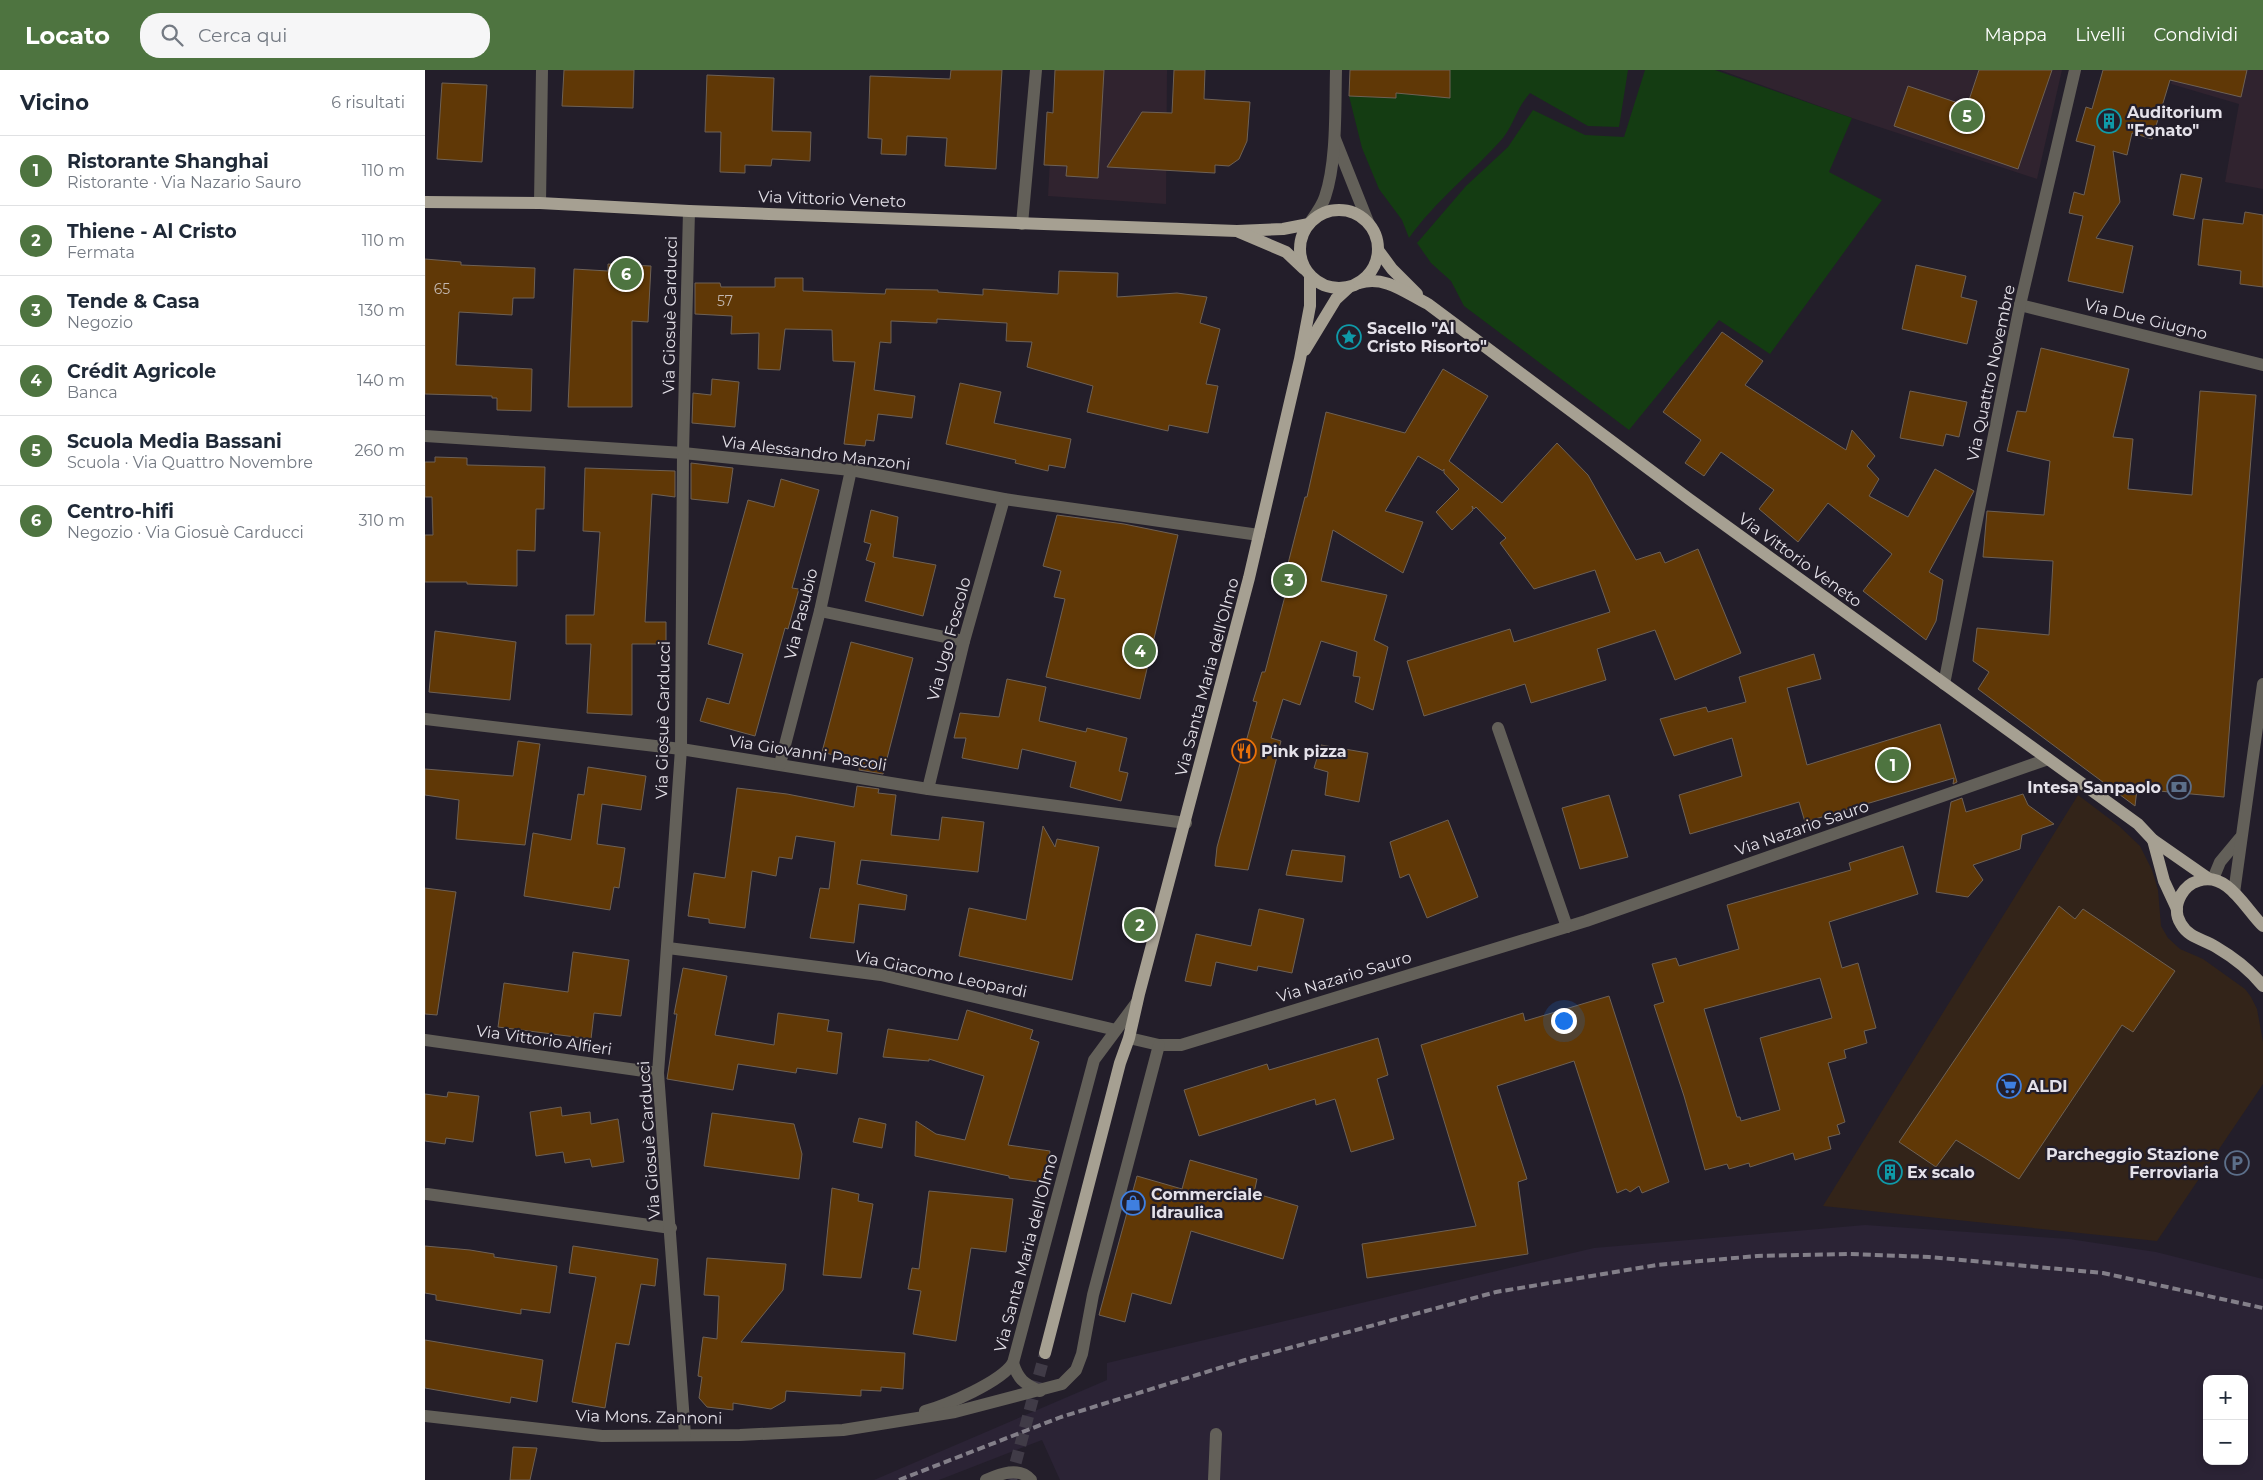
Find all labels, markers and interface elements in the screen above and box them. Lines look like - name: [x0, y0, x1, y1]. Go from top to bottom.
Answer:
- search box: [140, 13, 490, 58]
- text: Locato: [25, 21, 110, 50]
- icon: search: [158, 21, 186, 49]
- text: Cerca qui: [198, 24, 287, 47]
- text: Mappa: [1984, 24, 2047, 46]
- text: Livelli: [2075, 24, 2126, 46]
- text: Condividi: [2154, 24, 2238, 46]
- text: Vicino: [20, 90, 89, 115]
- text: 6 risultati: [331, 93, 405, 112]
- pin: 5: [1951, 97, 1983, 135]
- place label: Auditorium "Fonato": [2126, 103, 2223, 140]
- building icon: Auditorium "Fonato": [2096, 108, 2122, 134]
- text: Ristorante Shanghai: [67, 150, 269, 173]
- text: 1: [33, 161, 39, 180]
- text: 110 m: [362, 161, 405, 180]
- text: Ristorante · Via Nazario Sauro: [67, 173, 301, 192]
- street label: Via Vittorio Veneto: [758, 187, 906, 211]
- text: Thiene - Al Cristo: [67, 220, 237, 243]
- text: 2: [31, 231, 41, 250]
- text: 110 m: [362, 231, 405, 250]
- street label: Via Giosuè Carducci: [659, 236, 681, 394]
- text: Fermata: [67, 243, 135, 262]
- pin: 6: [610, 255, 642, 293]
- house number: 65: [434, 280, 450, 298]
- street label: Via Quattro Novembre: [1963, 283, 2019, 463]
- text: Tende & Casa: [67, 290, 200, 313]
- house number: 57: [717, 292, 733, 310]
- street label: Via Due Giugno: [2083, 295, 2209, 343]
- text: 3: [31, 301, 41, 320]
- text: 130 m: [358, 301, 405, 320]
- text: Negozio: [67, 313, 133, 332]
- place label: Sacello "Al Cristo Risorto": [1367, 319, 1487, 356]
- place icon: Sacello "Al Cristo Risorto": [1336, 324, 1362, 350]
- text: Crédit Agricole: [67, 360, 216, 383]
- text: 4: [30, 371, 42, 390]
- text: 140 m: [357, 371, 405, 390]
- text: Banca: [67, 383, 118, 402]
- text: Scuola Media Bassani: [67, 430, 282, 453]
- street label: Via Alessandro Manzoni: [720, 432, 912, 474]
- text: 5: [31, 441, 41, 460]
- text: 260 m: [354, 441, 405, 460]
- text: Scuola · Via Quattro Novembre: [67, 453, 313, 472]
- text: Centro-hifi: [67, 500, 174, 523]
- street label: Via Vittorio Veneto: [1735, 509, 1865, 611]
- text: 6: [31, 511, 41, 530]
- text: 310 m: [358, 511, 405, 530]
- text: Negozio · Via Giosuè Carducci: [67, 523, 304, 542]
- pin: 3: [1273, 561, 1305, 599]
- street label: Via Pasubio: [781, 566, 821, 662]
- street label: Via Ugo Foscolo: [923, 575, 975, 703]
- street label: Via Santa Maria dell'Olmo: [1171, 576, 1243, 778]
- pin: 4: [1124, 632, 1156, 670]
- street label: Via Giosuè Carducci: [652, 641, 674, 799]
- street label: Via Giovanni Pascoli: [728, 731, 888, 775]
- restaurant icon: Pink pizza: [1231, 738, 1257, 764]
- place label: Pink pizza: [1261, 742, 1347, 761]
- pin: 1: [1877, 746, 1909, 784]
- bank icon: Intesa Sanpaolo: [2166, 774, 2192, 800]
- place label: Intesa Sanpaolo: [2027, 778, 2161, 797]
- street label: Via Nazario Sauro: [1733, 796, 1871, 860]
- pin: 2: [1124, 906, 1156, 944]
- street label: Via Giacomo Leopardi: [853, 946, 1029, 1002]
- street label: Via Nazario Sauro: [1274, 947, 1414, 1007]
- your location: [1551, 1008, 1577, 1034]
- street label: Via Vittorio Alfieri: [475, 1021, 613, 1059]
- street label: Via Giosuè Carducci: [634, 1060, 664, 1220]
- supermarket icon: ALDI: [1996, 1073, 2022, 1099]
- place label: ALDI: [2026, 1077, 2067, 1096]
- place label: Parcheggio Stazione Ferroviaria: [2046, 1145, 2219, 1182]
- parking icon: Parcheggio Stazione Ferroviaria: [2224, 1150, 2250, 1176]
- street label: Via Santa Maria dell'Olmo: [990, 1152, 1062, 1354]
- building icon: Ex scalo: [1877, 1159, 1903, 1185]
- place label: Ex scalo: [1907, 1163, 1975, 1182]
- place label: Commerciale Idraulica: [1151, 1185, 1262, 1222]
- shop icon: Commerciale Idraulica: [1120, 1190, 1146, 1216]
- map controls: [2203, 1375, 2248, 1465]
- button: +: [2203, 1375, 2248, 1420]
- street label: Via Mons. Zannoni: [575, 1406, 723, 1428]
- button: −: [2203, 1420, 2248, 1465]

